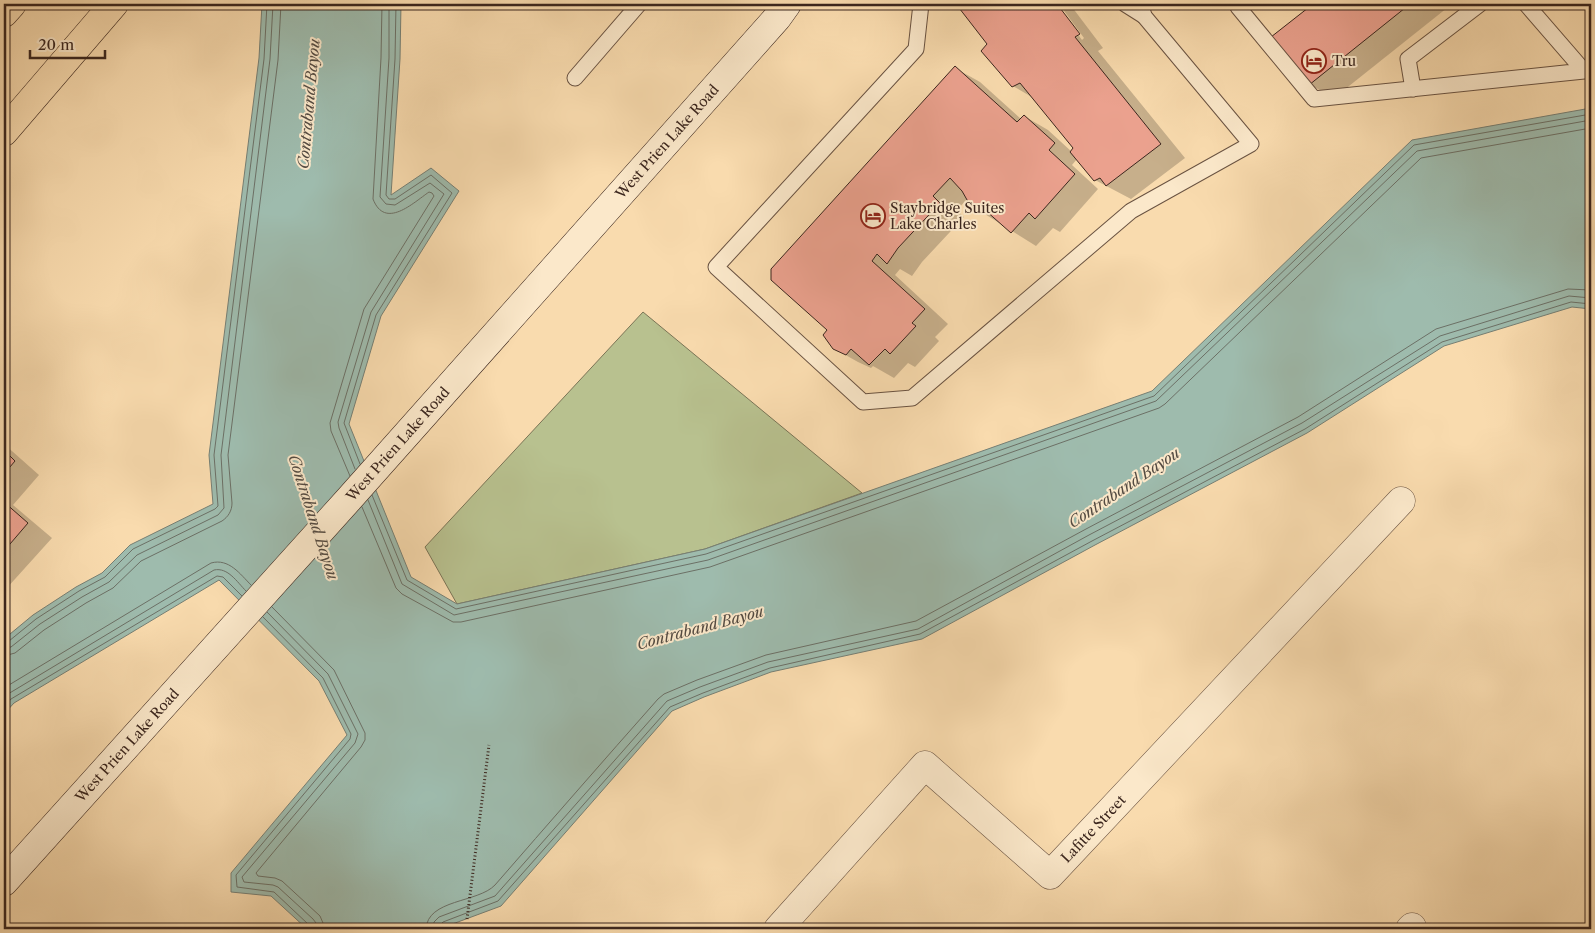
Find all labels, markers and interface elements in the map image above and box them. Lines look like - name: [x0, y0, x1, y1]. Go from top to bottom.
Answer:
- scale bar: [30, 28, 105, 60]
- text: 20 m: [38, 35, 74, 54]
- water label: Contraband Bayou: [293, 38, 324, 170]
- hotel icon: Tru: [1301, 48, 1327, 74]
- place label: Tru: [1332, 52, 1357, 70]
- street label: West Prien Lake Road: [611, 80, 723, 203]
- place label: Staybridge Suites Lake Charles: [890, 199, 1004, 233]
- hotel icon: Staybridge Suites Lake Charles: [860, 203, 886, 229]
- street label: West Prien Lake Road: [342, 383, 454, 506]
- water label: Contraband Bayou: [1064, 443, 1183, 532]
- water label: Contraband Bayou: [284, 452, 343, 582]
- water label: Contraband Bayou: [635, 601, 765, 654]
- street label: West Prien Lake Road: [71, 684, 183, 807]
- street label: Lafitte Street: [1057, 791, 1130, 867]

